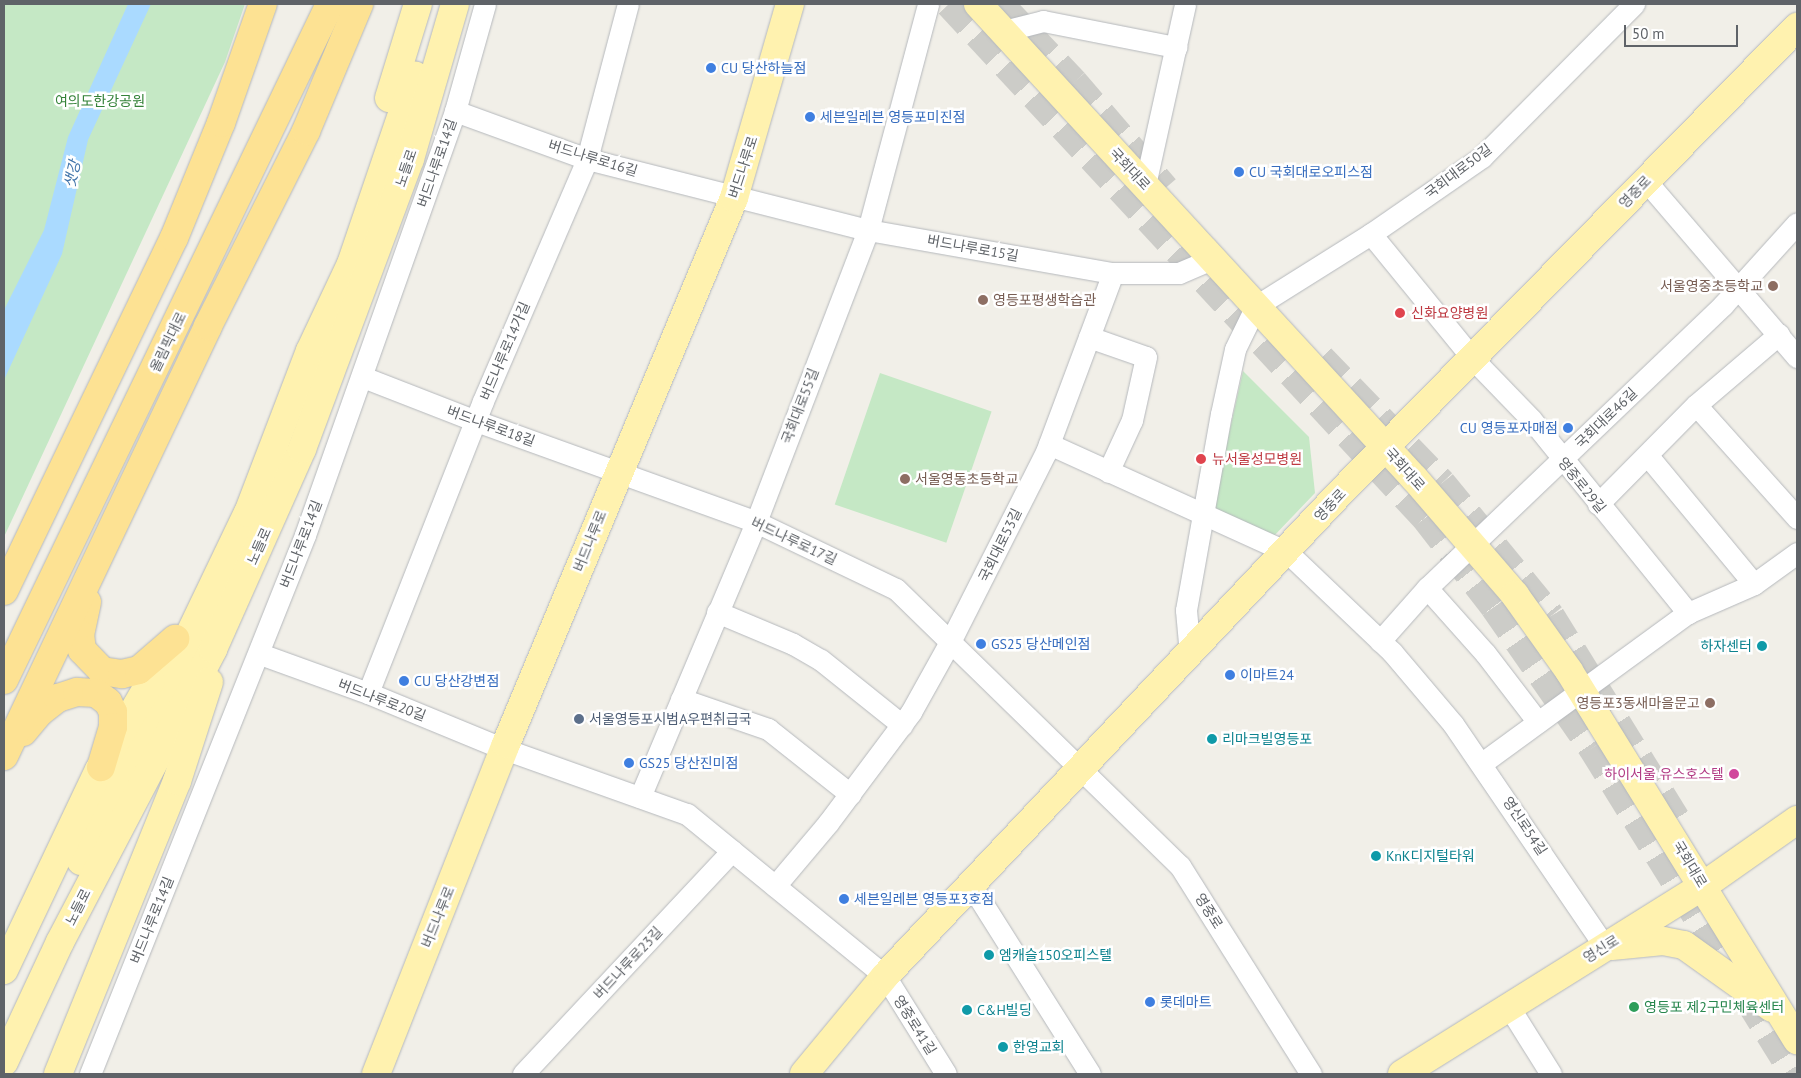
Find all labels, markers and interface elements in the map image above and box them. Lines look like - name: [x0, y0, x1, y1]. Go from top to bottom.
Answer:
- scale bar: [1626, 15, 1740, 47]
- text: 50 m: [1632, 24, 1665, 43]
- place label: CU 당산하늘점: [721, 60, 806, 76]
- marker: CU 당산하늘점: [705, 62, 717, 74]
- park label: 여의도한강공원: [55, 93, 145, 109]
- place label: 세븐일레븐 영등포미진점: [820, 109, 965, 125]
- marker: 세븐일레븐 영등포미진점: [804, 111, 816, 123]
- street label: 버드나루로14길: [414, 117, 460, 209]
- street label: 버드나루로: [725, 134, 761, 200]
- street label: 버드나루로16길: [546, 136, 640, 180]
- street label: 국회대로50길: [1421, 140, 1495, 202]
- street label: 국회대로: [1106, 144, 1154, 194]
- street label: 노들로: [392, 147, 420, 189]
- water label: 샛강: [60, 159, 84, 189]
- place label: CU 국회대로오피스점: [1249, 164, 1373, 180]
- marker: CU 국회대로오피스점: [1233, 166, 1245, 178]
- street label: 영중로: [1616, 172, 1654, 212]
- street label: 버드나루로15길: [926, 232, 1020, 264]
- place label: 서울영중초등학교: [1660, 278, 1763, 294]
- marker: 서울영중초등학교: [1767, 280, 1779, 292]
- place label: 영등포평생학습관: [993, 292, 1096, 308]
- marker: 영등포평생학습관: [977, 294, 989, 306]
- street label: 버드나루로14가길: [477, 299, 533, 403]
- place label: 신화요양병원: [1411, 305, 1488, 321]
- marker: 신화요양병원: [1393, 306, 1407, 320]
- street label: 올림픽대로: [146, 309, 190, 375]
- street label: 국회대로55길: [778, 366, 822, 446]
- street label: 국회대로46길: [1572, 384, 1640, 452]
- street label: 버드나루로18길: [445, 402, 537, 450]
- place label: CU 영등포자매점: [1460, 420, 1558, 436]
- marker: CU 영등포자매점: [1562, 422, 1574, 434]
- street label: 국회대로: [1382, 444, 1428, 494]
- place label: 뉴서울성모병원: [1212, 451, 1302, 467]
- marker: 뉴서울성모병원: [1194, 452, 1208, 466]
- street label: 영중로29길: [1554, 454, 1610, 516]
- place label: 서울영동초등학교: [915, 471, 1018, 487]
- marker: 서울영동초등학교: [899, 473, 911, 485]
- street label: 영중로: [1311, 485, 1349, 525]
- street label: 버드나루로14길: [277, 498, 325, 590]
- street label: 국회대로53길: [975, 506, 1025, 584]
- street label: 버드나루로: [570, 508, 610, 574]
- street label: 버드나루로17길: [749, 514, 839, 568]
- street label: 노들로: [243, 525, 275, 567]
- place label: GS25 당산메인점: [991, 636, 1090, 652]
- marker: GS25 당산메인점: [975, 638, 987, 650]
- place label: 하자센터: [1700, 638, 1752, 654]
- marker: 하자센터: [1756, 640, 1768, 652]
- place label: 이마트24: [1240, 667, 1294, 683]
- marker: 이마트24: [1224, 669, 1236, 681]
- place label: CU 당산강변점: [414, 673, 499, 689]
- marker: CU 당산강변점: [398, 675, 410, 687]
- street label: 버드나루로20길: [336, 676, 428, 724]
- place label: 영등포3동새마을문고: [1576, 695, 1700, 711]
- marker: 영등포3동새마을문고: [1704, 697, 1716, 709]
- place label: 서울영등포시범A우편취급국: [589, 711, 752, 727]
- marker: 서울영등포시범A우편취급국: [573, 713, 585, 725]
- place label: 리마크빌영등포: [1222, 731, 1312, 747]
- marker: 리마크빌영등포: [1206, 733, 1218, 745]
- place label: GS25 당산진미점: [639, 755, 738, 771]
- marker: GS25 당산진미점: [623, 757, 635, 769]
- place label: 하이서울 유스호스텔: [1604, 766, 1724, 782]
- marker: 하이서울 유스호스텔: [1728, 768, 1740, 780]
- street label: 영신로54길: [1499, 794, 1551, 858]
- street label: 국회대로: [1670, 838, 1710, 890]
- place label: KnK디지털타워: [1386, 848, 1475, 864]
- marker: KnK디지털타워: [1370, 850, 1382, 862]
- street label: 버드나루로14길: [127, 874, 177, 966]
- street label: 버드나루로: [418, 884, 458, 950]
- street label: 노들로: [62, 886, 94, 928]
- street label: 영중로: [1192, 890, 1226, 932]
- place label: 세븐일레븐 영등포3호점: [854, 891, 994, 907]
- marker: 세븐일레븐 영등포3호점: [838, 893, 850, 905]
- street label: 버드나루로23길: [590, 923, 666, 1003]
- street label: 영신로: [1580, 932, 1622, 966]
- place label: 엠캐슬150오피스텔: [999, 947, 1112, 963]
- marker: 엠캐슬150오피스텔: [983, 949, 995, 961]
- street label: 영중로41길: [890, 992, 940, 1058]
- place label: 롯데마트: [1160, 994, 1212, 1010]
- marker: 롯데마트: [1144, 996, 1156, 1008]
- place label: 영등포 제2구민체육센터: [1644, 999, 1784, 1015]
- marker: 영등포 제2구민체육센터: [1628, 1001, 1640, 1013]
- place label: C&H빌딩: [977, 1002, 1032, 1018]
- marker: C&H빌딩: [961, 1004, 973, 1016]
- place label: 한영교회: [1013, 1039, 1065, 1055]
- marker: 한영교회: [997, 1041, 1009, 1053]

